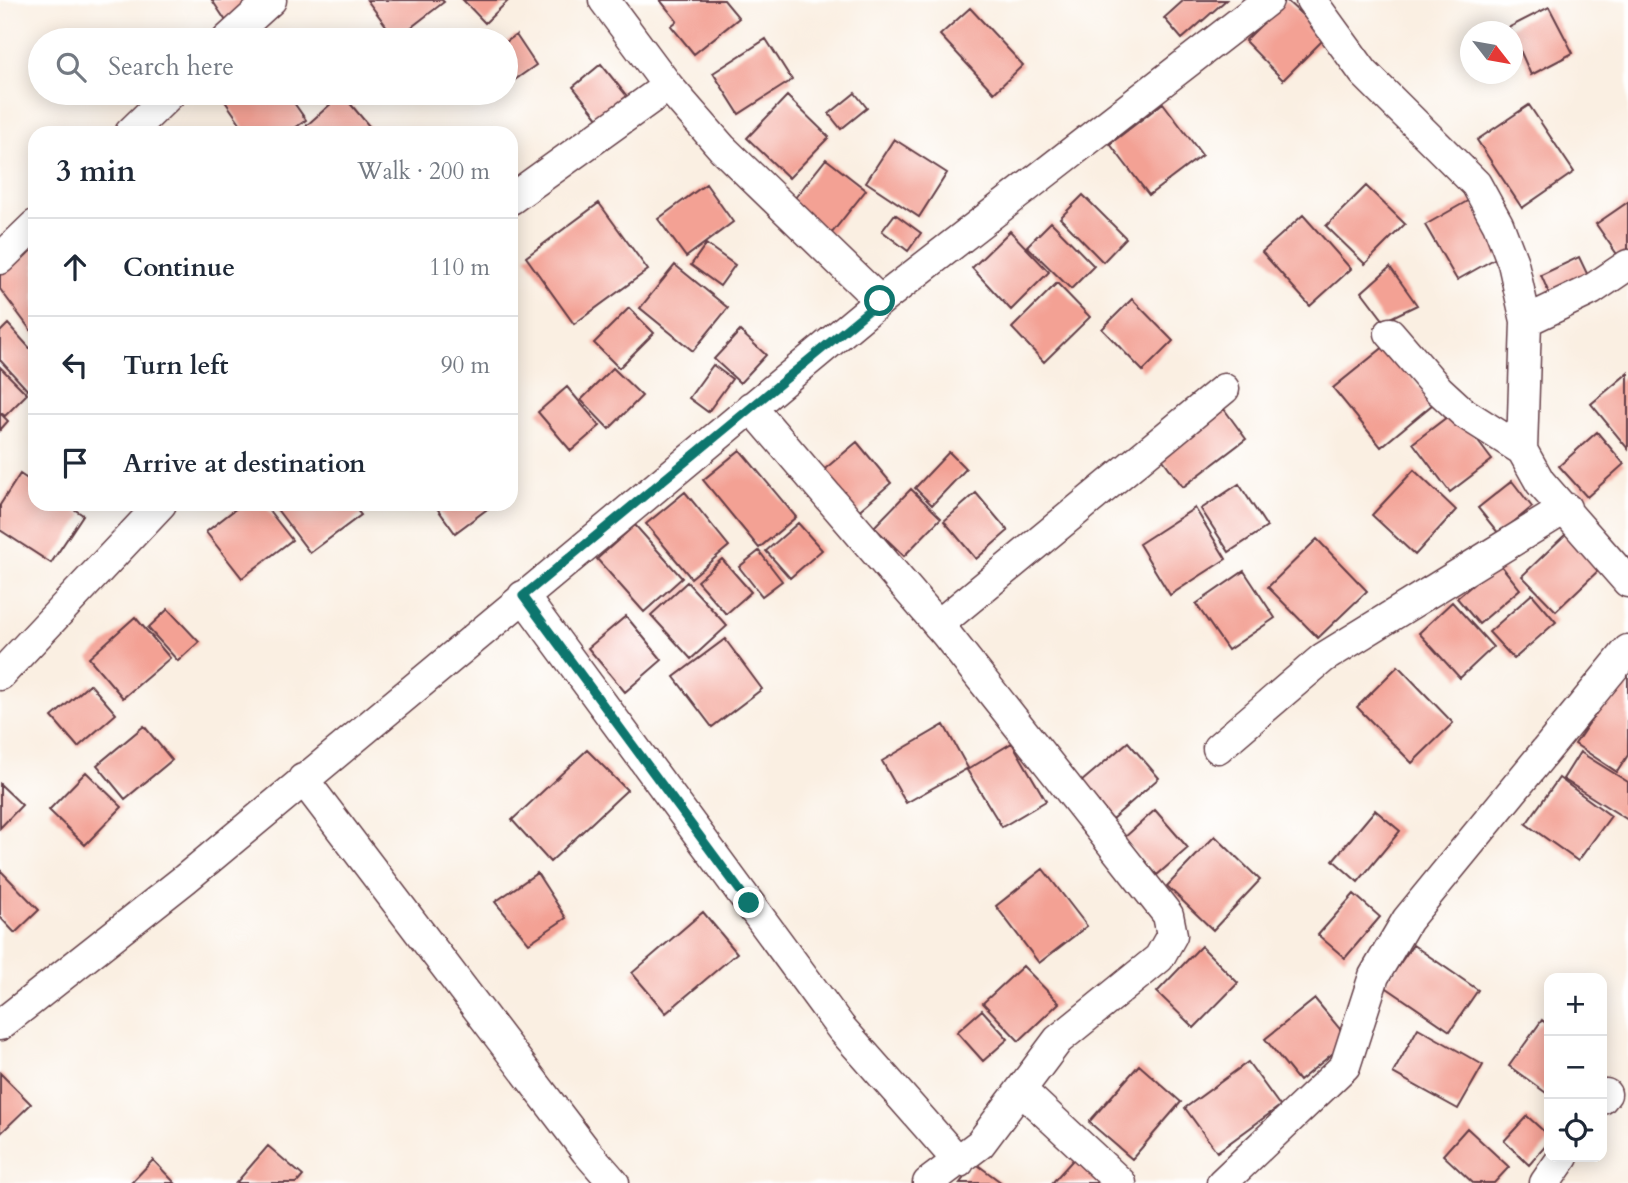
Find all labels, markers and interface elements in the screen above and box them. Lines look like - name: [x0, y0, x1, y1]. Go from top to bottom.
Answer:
- north arrow: [1460, 21, 1523, 84]
- search box: [28, 28, 518, 105]
- icon: search: [52, 48, 90, 86]
- text: Search here: [108, 49, 234, 84]
- text: 3 min: [56, 151, 136, 192]
- text: Walk · 200 m: [357, 156, 490, 187]
- icon: ahead: [56, 248, 94, 286]
- text: Continue: [123, 250, 235, 285]
- text: 110 m: [429, 252, 490, 283]
- route start: [864, 285, 895, 316]
- icon: left: [56, 346, 94, 384]
- text: Turn left: [123, 348, 228, 383]
- text: 90 m: [441, 350, 490, 381]
- icon: arrive: [56, 444, 94, 482]
- text: Arrive at destination: [123, 446, 366, 481]
- route end: [733, 887, 764, 918]
- map controls: [1544, 973, 1607, 1162]
- button: +: [1544, 973, 1607, 1036]
- button: −: [1544, 1036, 1607, 1099]
- button: locate: [1544, 1099, 1607, 1162]

